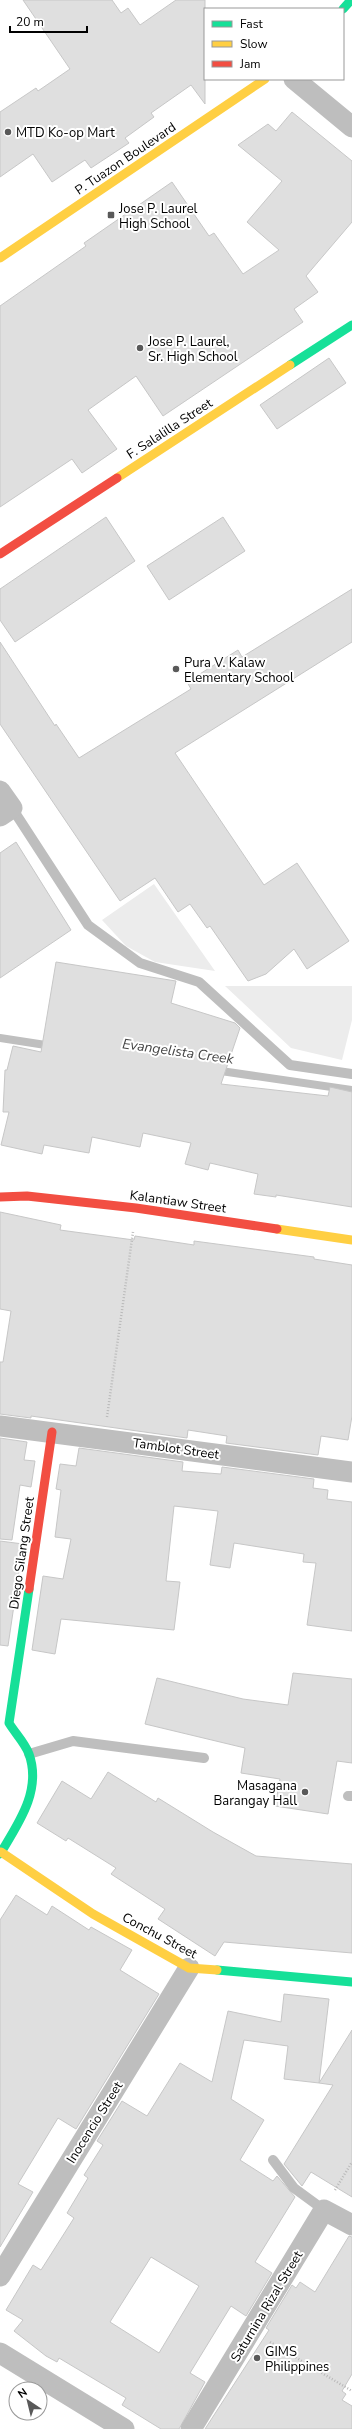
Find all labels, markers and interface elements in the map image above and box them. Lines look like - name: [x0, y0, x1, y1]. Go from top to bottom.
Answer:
- scale bar: [10, 8, 87, 34]
- legend: [204, 8, 344, 80]
- text: 20 m: [16, 14, 44, 30]
- text: Fast: [240, 16, 263, 32]
- text: Slow: [240, 36, 268, 52]
- text: Jam: [239, 56, 261, 72]
- street label: P. Tuazon Boulevard: [71, 118, 180, 199]
- place label: MTD Ko-op Mart: [16, 124, 115, 142]
- marker: MTD Ko-op Mart: [3, 127, 13, 137]
- place label: Jose P. Laurel High School: [118, 200, 198, 233]
- marker: Jose P. Laurel High School: [106, 210, 116, 220]
- place label: Jose P. Laurel, Sr. High School: [147, 333, 238, 366]
- marker: Jose P. Laurel, Sr. High School: [135, 343, 145, 353]
- street label: F. Salalilla Street: [123, 394, 216, 463]
- place label: Pura V. Kalaw Elementary School: [184, 654, 294, 687]
- marker: Pura V. Kalaw Elementary School: [171, 664, 181, 674]
- water label: Evangelista Creek: [121, 1034, 236, 1069]
- street label: Kalantiaw Street: [128, 1186, 228, 1218]
- street label: Tamblot Street: [132, 1434, 220, 1464]
- street label: Diego Silang Street: [5, 1495, 39, 1611]
- place label: Masagana Barangay Hall: [214, 1777, 297, 1810]
- marker: Masagana Barangay Hall: [300, 1787, 310, 1797]
- street label: Conchu Street: [119, 1909, 201, 1963]
- street label: Inocencio Street: [63, 2078, 127, 2167]
- street label: Saturnina Rizal Street: [227, 2247, 307, 2365]
- place label: GIMS Philippines: [265, 2343, 329, 2376]
- marker: GIMS Philippines: [252, 2353, 262, 2363]
- north arrow: [8, 2381, 48, 2421]
- text: N: [15, 2385, 30, 2402]

